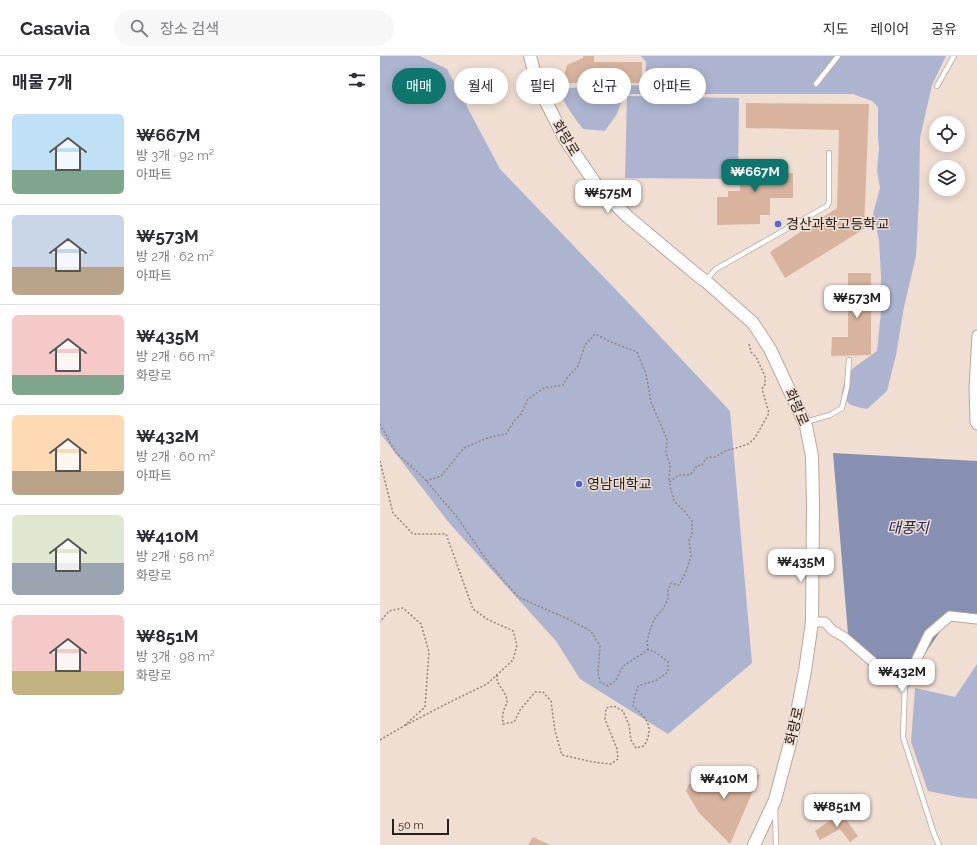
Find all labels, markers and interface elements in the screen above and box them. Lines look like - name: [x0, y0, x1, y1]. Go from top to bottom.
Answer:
- search box: [114, 10, 394, 46]
- text: Casavia: [20, 17, 90, 39]
- icon: search: [128, 17, 150, 39]
- text: 장소 검색: [160, 20, 219, 38]
- text: 지도: [823, 21, 849, 37]
- text: 레이어: [871, 21, 909, 37]
- text: 공유: [931, 21, 957, 37]
- chip: 매매: [392, 68, 446, 104]
- chip: 월세: [454, 68, 508, 104]
- chip: 필터: [516, 68, 569, 104]
- chip: 신규: [577, 68, 631, 104]
- chip: 아파트: [639, 68, 706, 104]
- icon: filters: [346, 69, 368, 91]
- text: 매물 7개: [12, 72, 73, 92]
- map controls: [929, 116, 965, 196]
- button: locate: [929, 116, 965, 152]
- street label: 화랑로: [549, 117, 583, 159]
- text: ₩667M: [136, 125, 200, 145]
- icon: home: [44, 130, 92, 178]
- text: 방 3개 · 92 m²: [136, 148, 214, 163]
- pin: ₩667M: [727, 159, 783, 193]
- button: layers: [929, 160, 965, 196]
- text: ₩667M: [730, 164, 780, 179]
- text: 아파트: [136, 167, 172, 182]
- pin: ₩575M: [580, 180, 636, 214]
- text: ₩575M: [584, 185, 632, 200]
- place label: 경산과학고등학교: [786, 216, 889, 232]
- marker: 경산과학고등학교: [773, 219, 783, 229]
- text: ₩573M: [136, 226, 199, 246]
- icon: home: [44, 231, 92, 279]
- text: 방 2개 · 62 m²: [136, 249, 214, 264]
- text: 아파트: [136, 268, 172, 283]
- pin: ₩573M: [829, 285, 885, 319]
- text: ₩573M: [833, 290, 881, 305]
- text: ₩435M: [136, 326, 199, 346]
- icon: home: [44, 331, 92, 379]
- text: 방 2개 · 66 m²: [136, 349, 215, 364]
- text: 화랑로: [136, 368, 172, 383]
- street label: 화랑로: [782, 386, 812, 428]
- text: ₩432M: [136, 426, 199, 446]
- icon: home: [44, 431, 92, 479]
- text: 방 2개 · 60 m²: [136, 449, 215, 464]
- text: 아파트: [136, 468, 172, 483]
- place label: 영남대학교: [587, 476, 652, 492]
- marker: 영남대학교: [574, 479, 584, 489]
- water label: 대풍지: [887, 519, 930, 537]
- text: ₩410M: [136, 526, 199, 546]
- icon: home: [44, 531, 92, 579]
- text: 방 2개 · 58 m²: [136, 549, 214, 564]
- pin: ₩435M: [773, 549, 829, 583]
- text: ₩435M: [777, 554, 825, 569]
- text: 화랑로: [136, 568, 172, 583]
- text: ₩851M: [136, 626, 198, 646]
- icon: home: [44, 631, 92, 679]
- text: 방 3개 · 98 m²: [136, 649, 215, 664]
- pin: ₩432M: [874, 659, 930, 693]
- text: ₩432M: [878, 664, 926, 679]
- text: 화랑로: [136, 668, 172, 683]
- street label: 화랑로: [782, 705, 806, 747]
- pin: ₩410M: [696, 766, 752, 800]
- text: ₩410M: [700, 771, 748, 786]
- pin: ₩851M: [809, 794, 865, 828]
- text: ₩851M: [813, 799, 861, 814]
- scale bar: [392, 817, 449, 836]
- text: 50 m: [398, 819, 424, 832]

